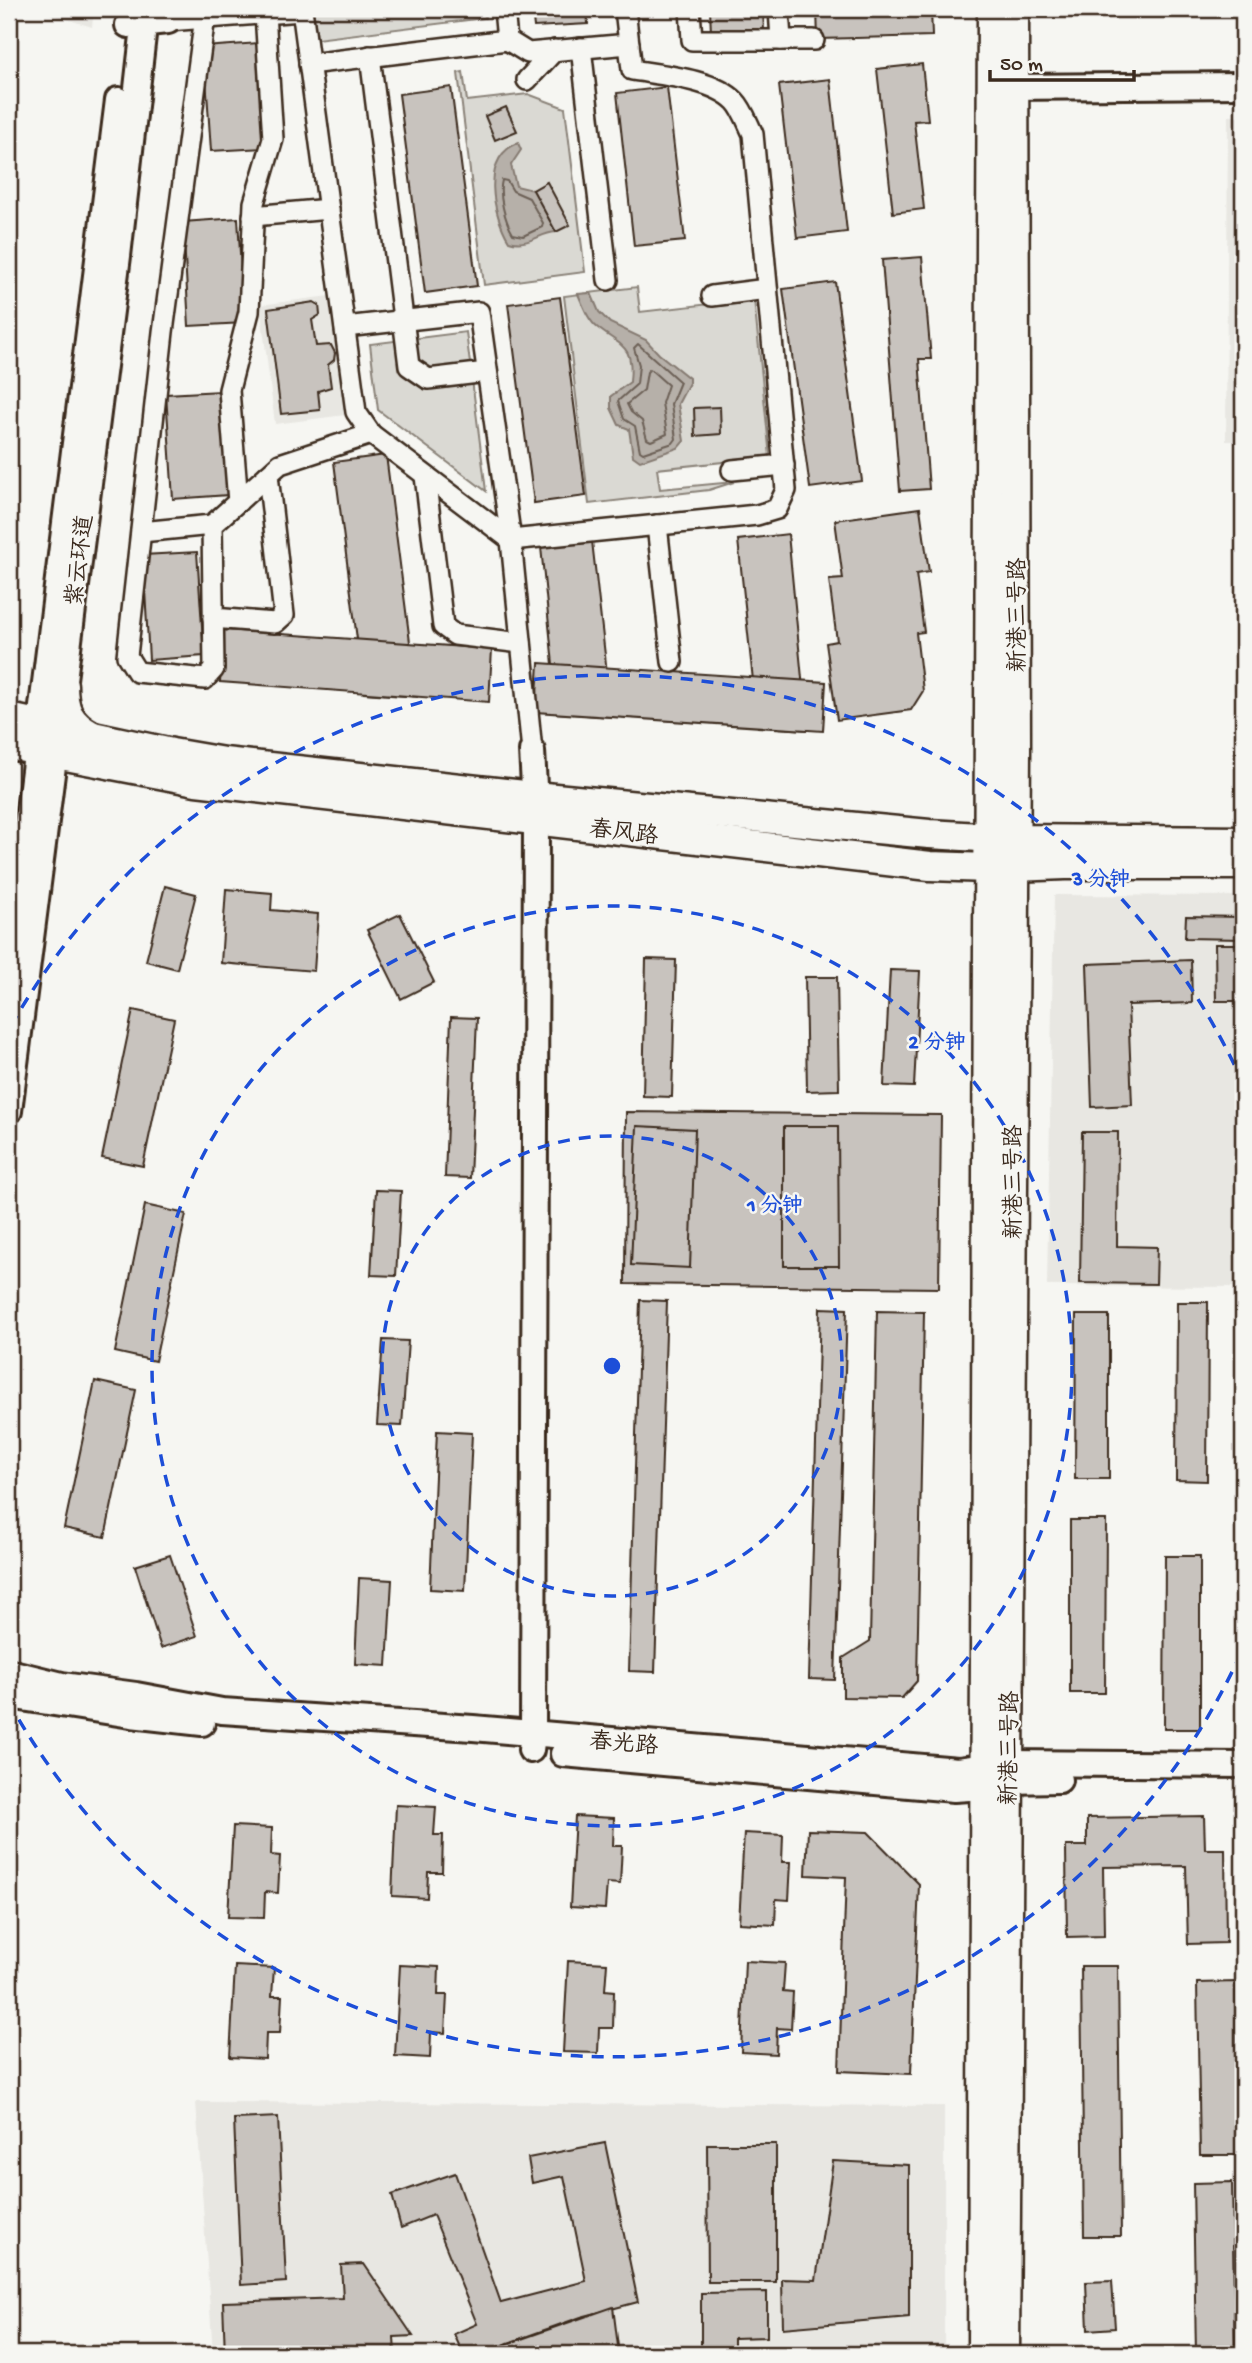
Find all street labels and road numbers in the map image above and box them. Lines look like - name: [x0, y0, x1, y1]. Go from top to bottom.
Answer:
- street label: 紫云环道: [61, 513, 100, 608]
- street label: 新港三号路: [1005, 558, 1033, 673]
- street label: 春风路: [588, 816, 660, 852]
- street label: 新港三号路: [1001, 1125, 1029, 1240]
- street label: 新港三号路: [996, 1690, 1026, 1806]
- street label: 春光路: [588, 1728, 659, 1762]

